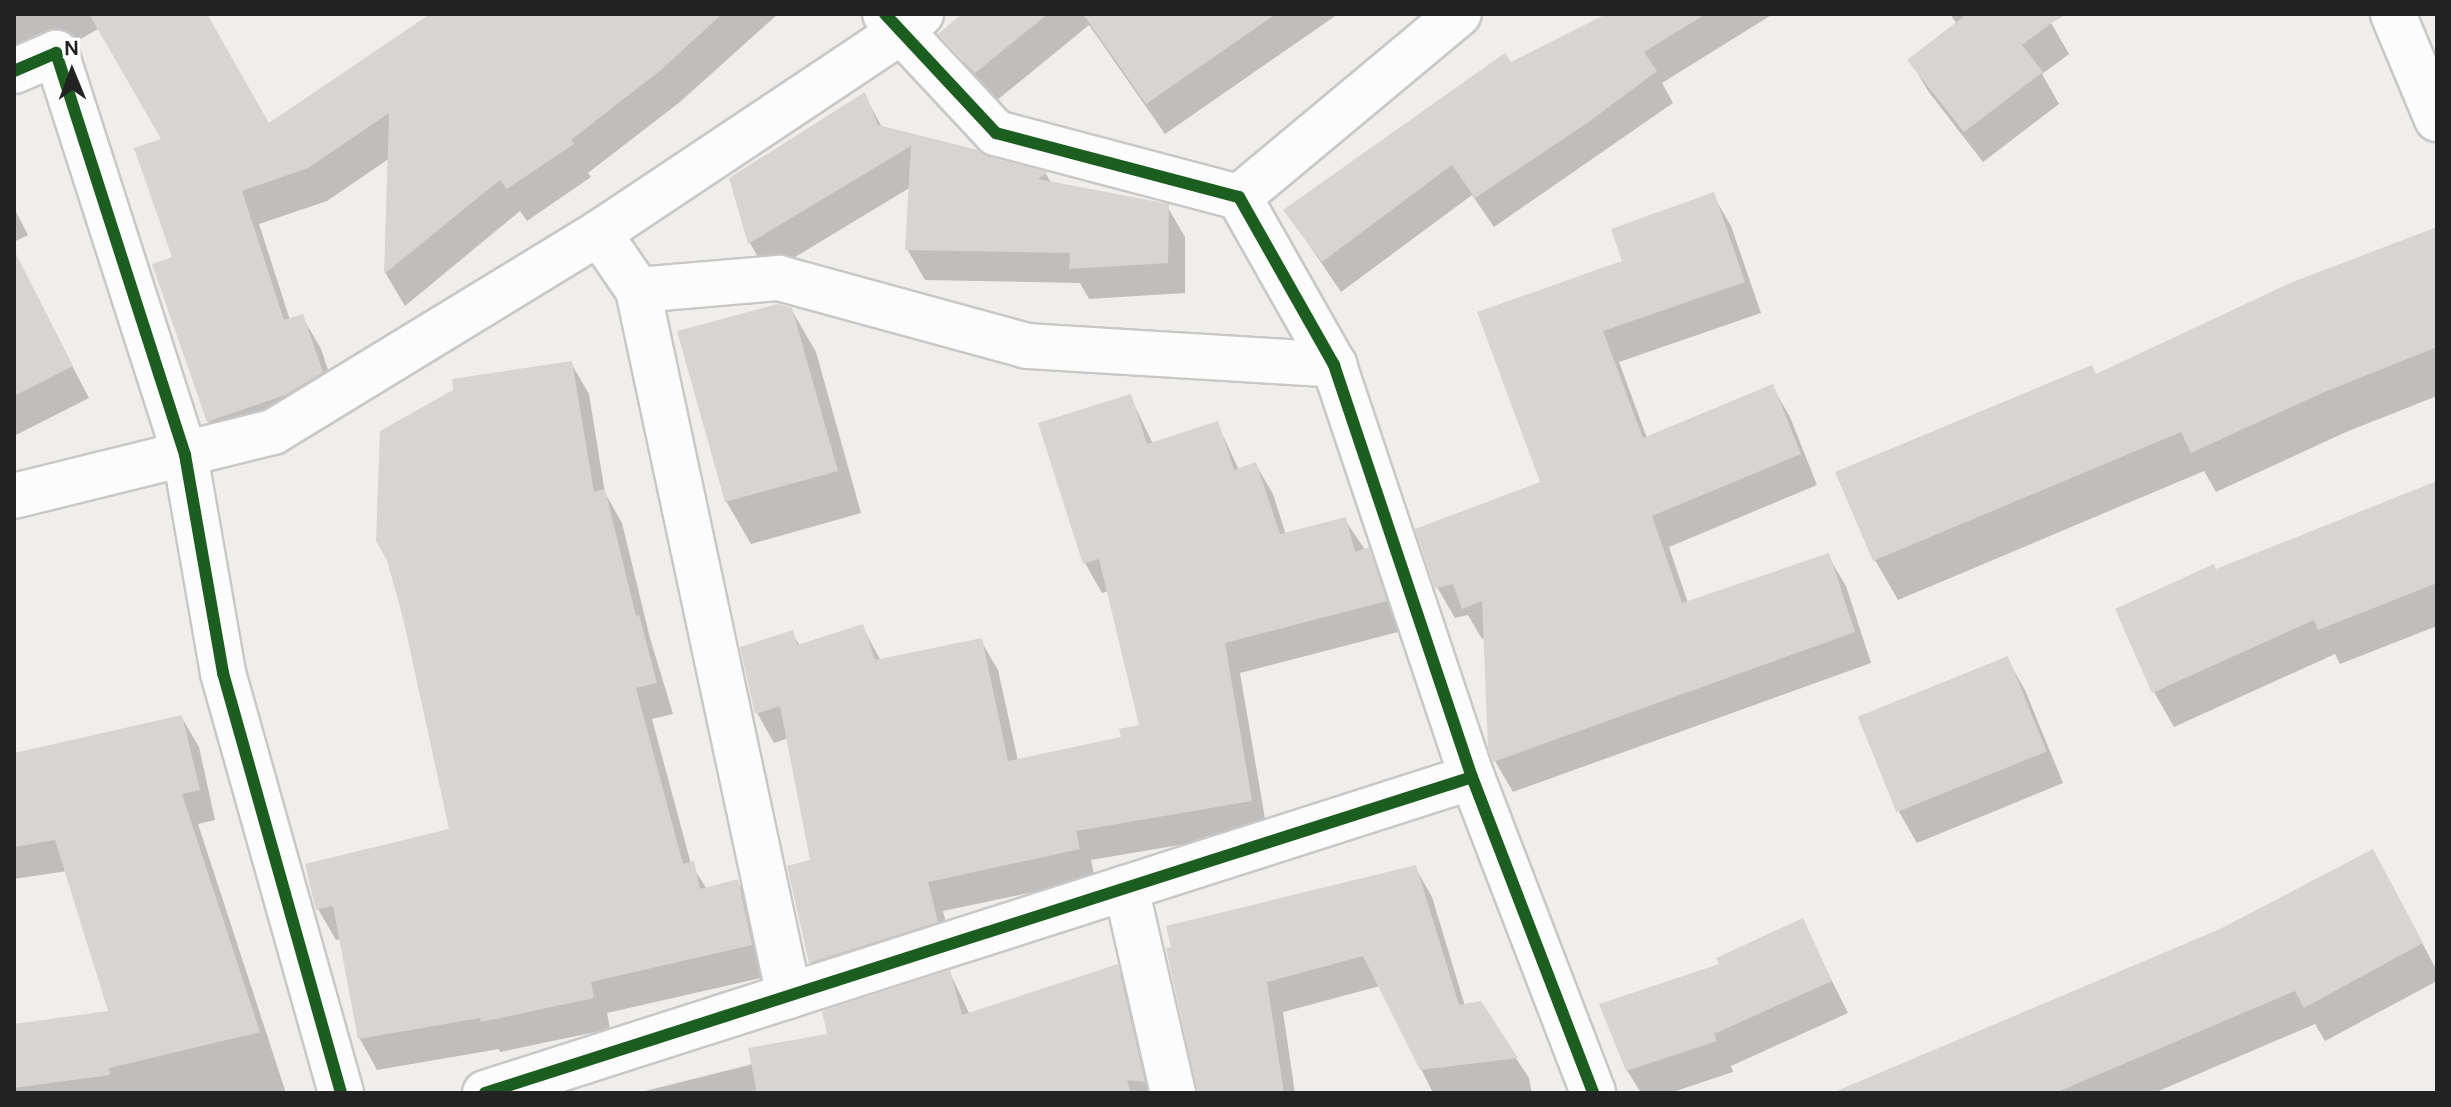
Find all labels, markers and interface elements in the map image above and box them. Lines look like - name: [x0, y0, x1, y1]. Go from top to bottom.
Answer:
- north arrow: [32, 32, 112, 112]
- text: N: [63, 35, 80, 61]

